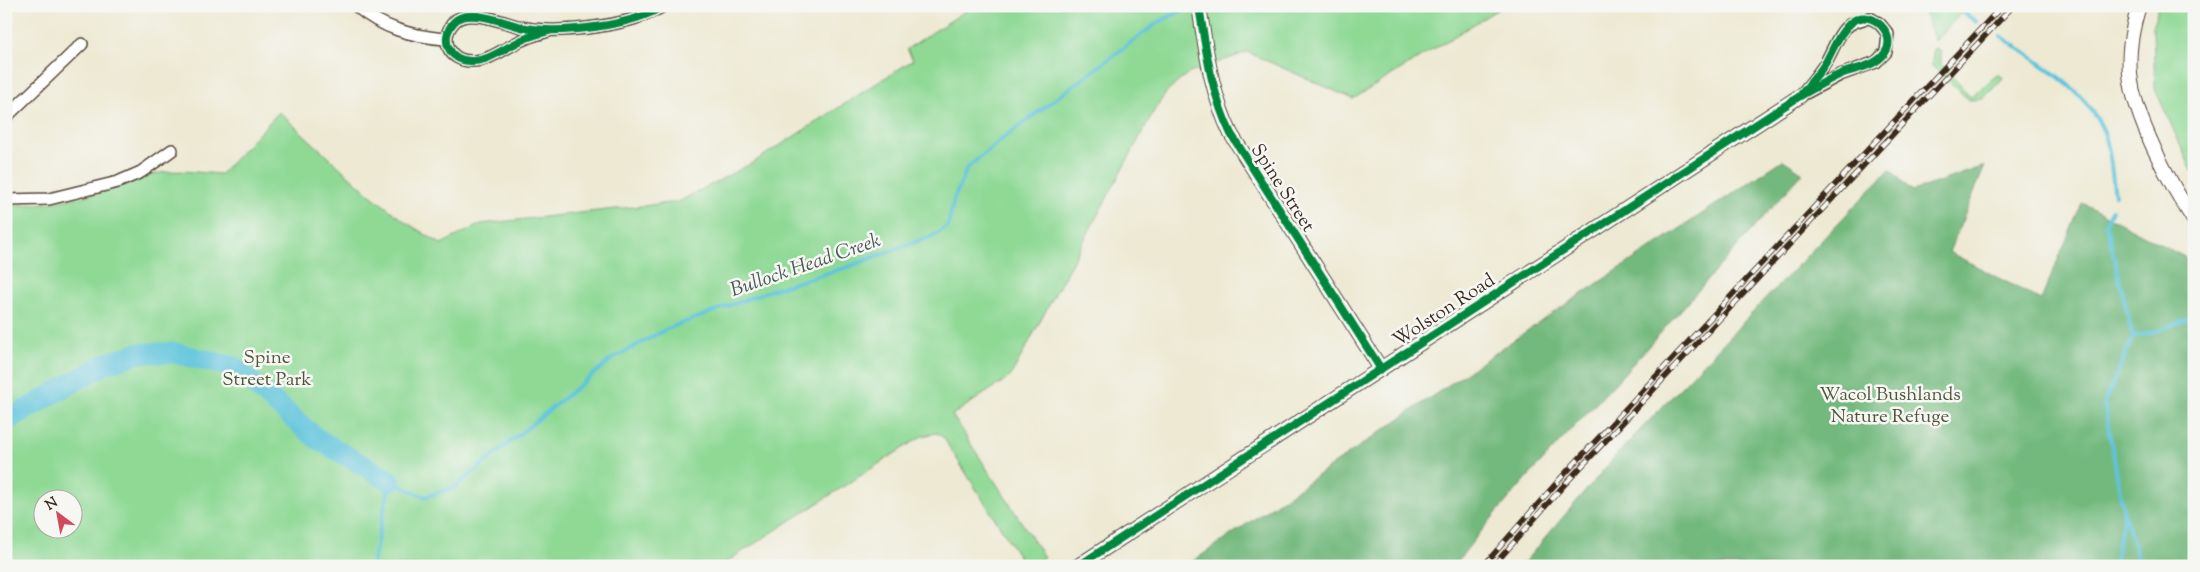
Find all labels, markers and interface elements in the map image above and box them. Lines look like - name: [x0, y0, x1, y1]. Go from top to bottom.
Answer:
- street label: Spine Street: [1243, 139, 1321, 238]
- water label: Bullock Head Creek: [727, 227, 885, 306]
- street label: Wolston Road: [1388, 268, 1501, 354]
- park label: Spine Street Park: [222, 345, 312, 394]
- park label: Wacol Bushlands Nature Refuge: [1819, 382, 1961, 431]
- north arrow: [32, 490, 82, 540]
- text: N: [42, 493, 62, 516]

